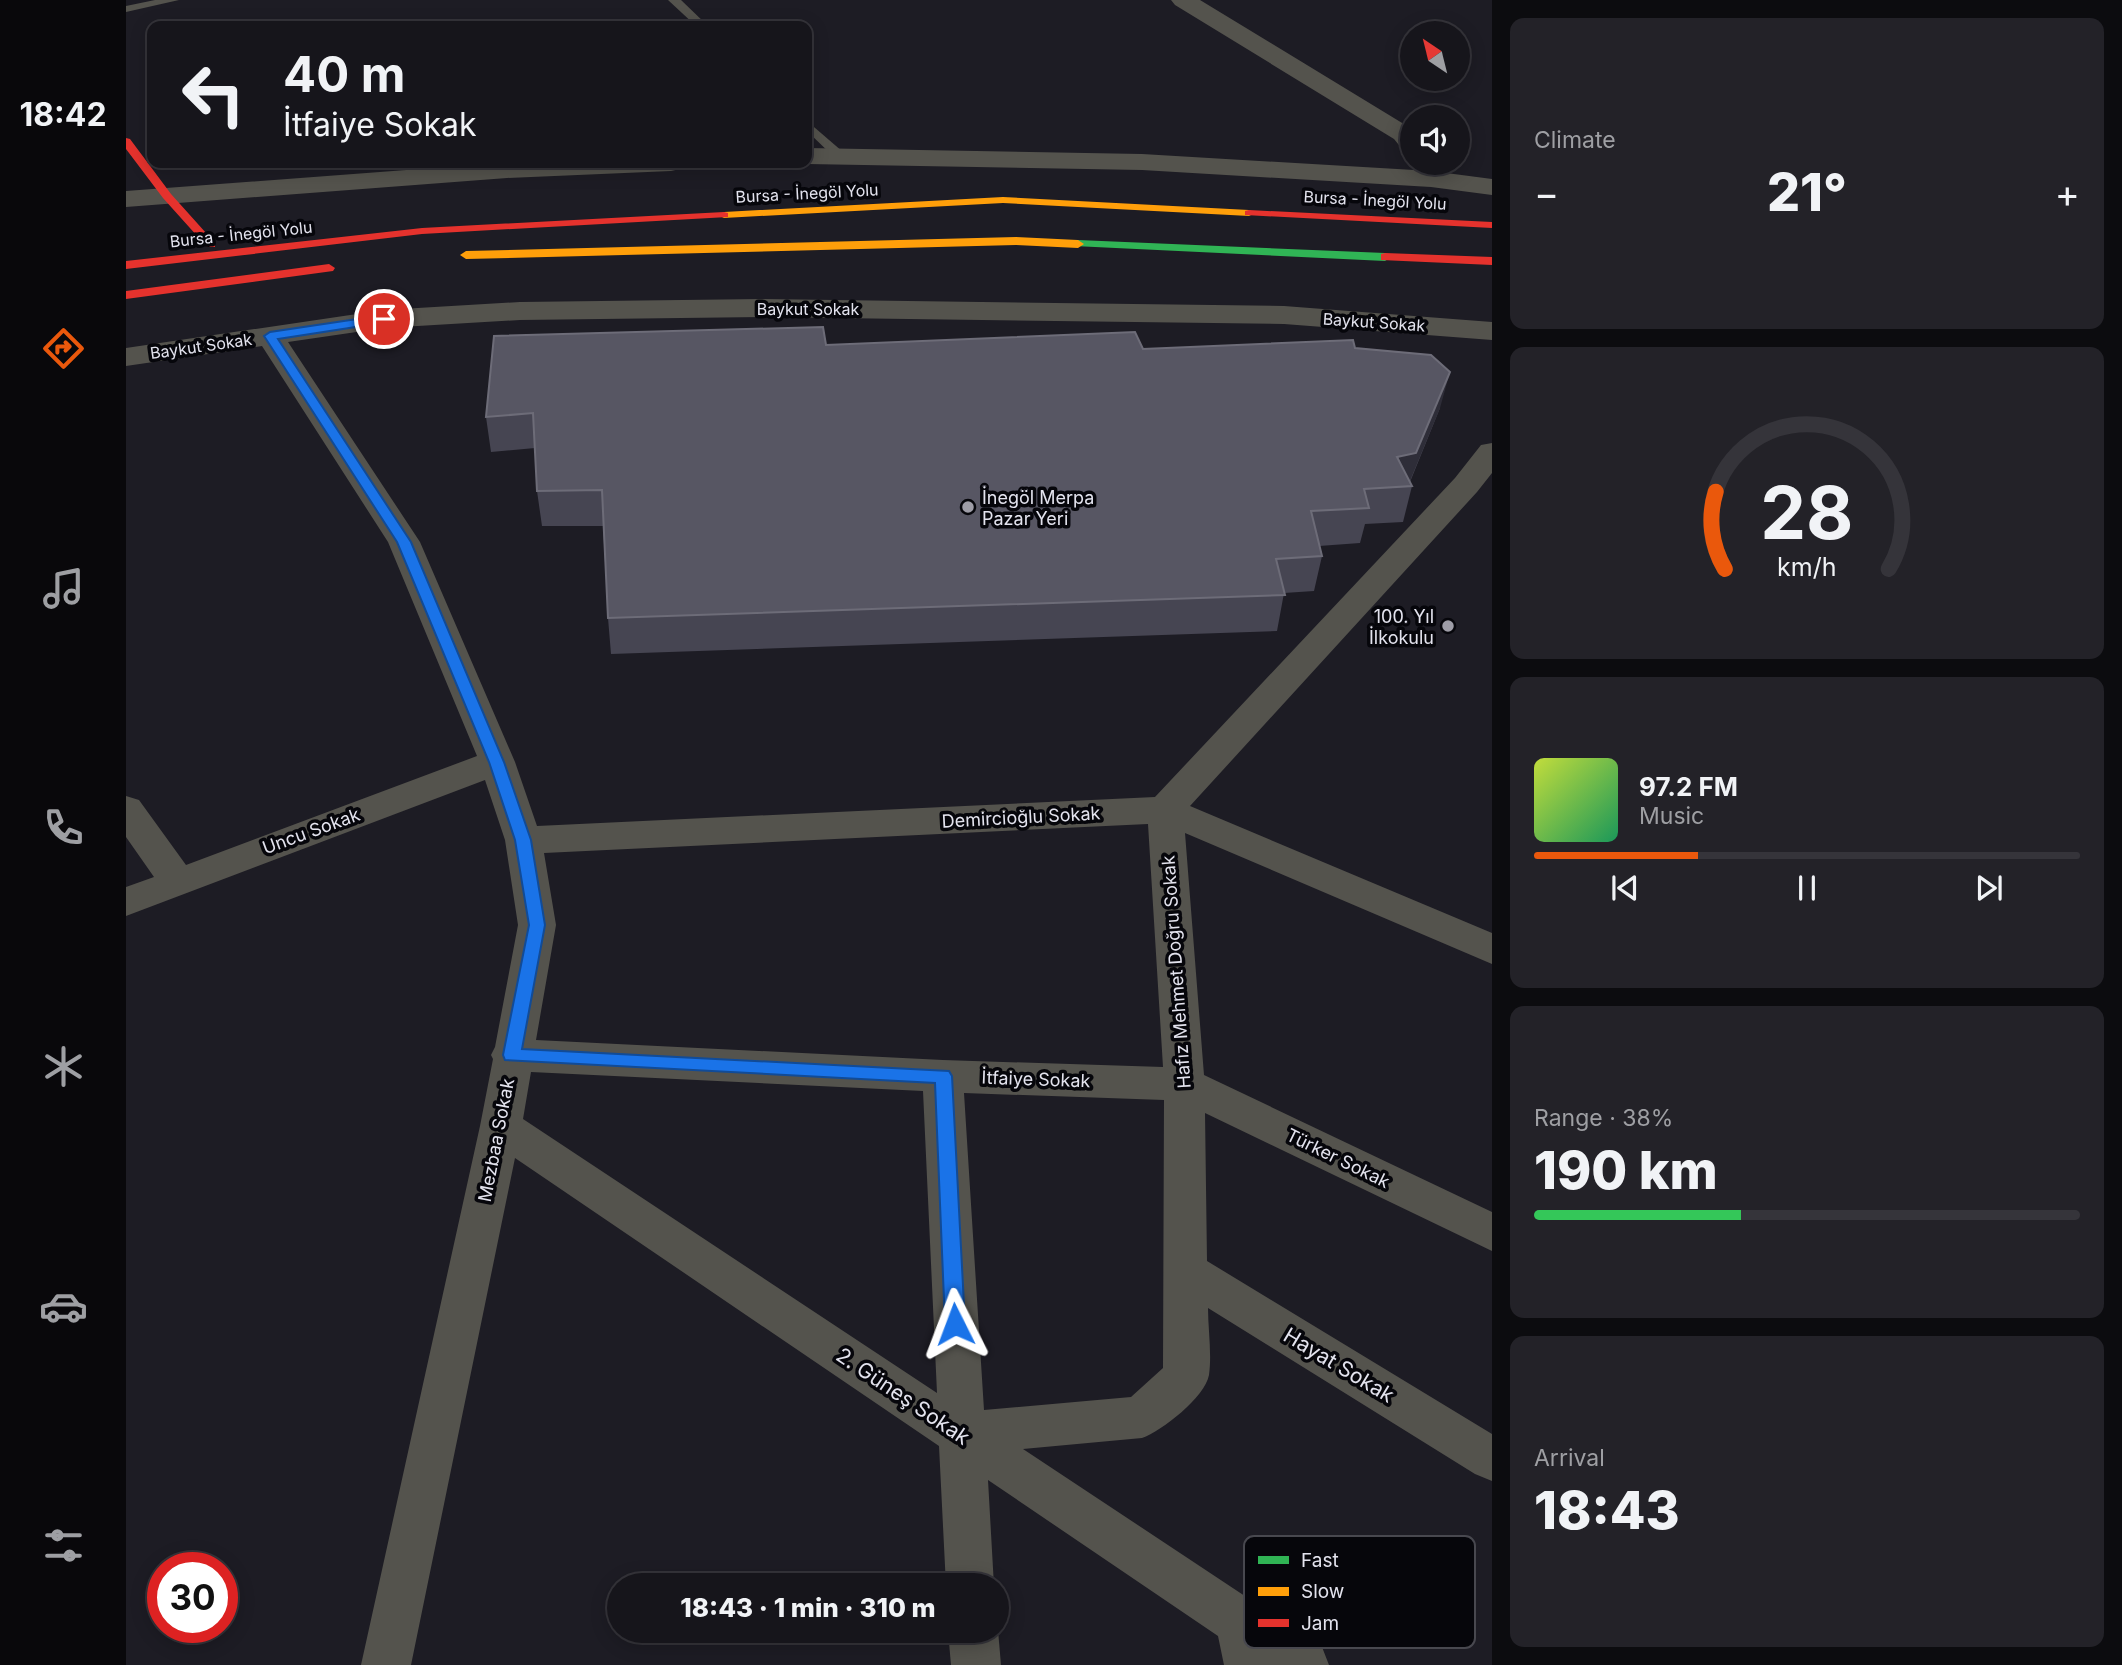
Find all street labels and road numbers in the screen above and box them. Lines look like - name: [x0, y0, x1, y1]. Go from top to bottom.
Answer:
- street label: Bursa - İnegöl Yolu: [735, 179, 879, 207]
- street label: Bursa - İnegöl Yolu: [1303, 186, 1447, 214]
- street label: Bursa - İnegöl Yolu: [169, 217, 313, 251]
- street label: Baykut Sokak: [757, 299, 860, 319]
- street label: Baykut Sokak: [1322, 308, 1426, 336]
- street label: Baykut Sokak: [149, 329, 253, 363]
- street label: Demircioğlu Sokak: [941, 802, 1101, 832]
- street label: Uncu Sokak: [259, 804, 363, 858]
- street label: Hafız Mehmet Doğru Sokak: [1157, 855, 1195, 1089]
- street label: İtfaiye Sokak: [981, 1066, 1091, 1091]
- street label: Mezbaa Sokak: [474, 1076, 518, 1203]
- street label: Türker Sokak: [1283, 1124, 1393, 1192]
- street label: Hayat Sokak: [1279, 1322, 1399, 1408]
- street label: 2. Güneş Sokak: [832, 1342, 975, 1450]

